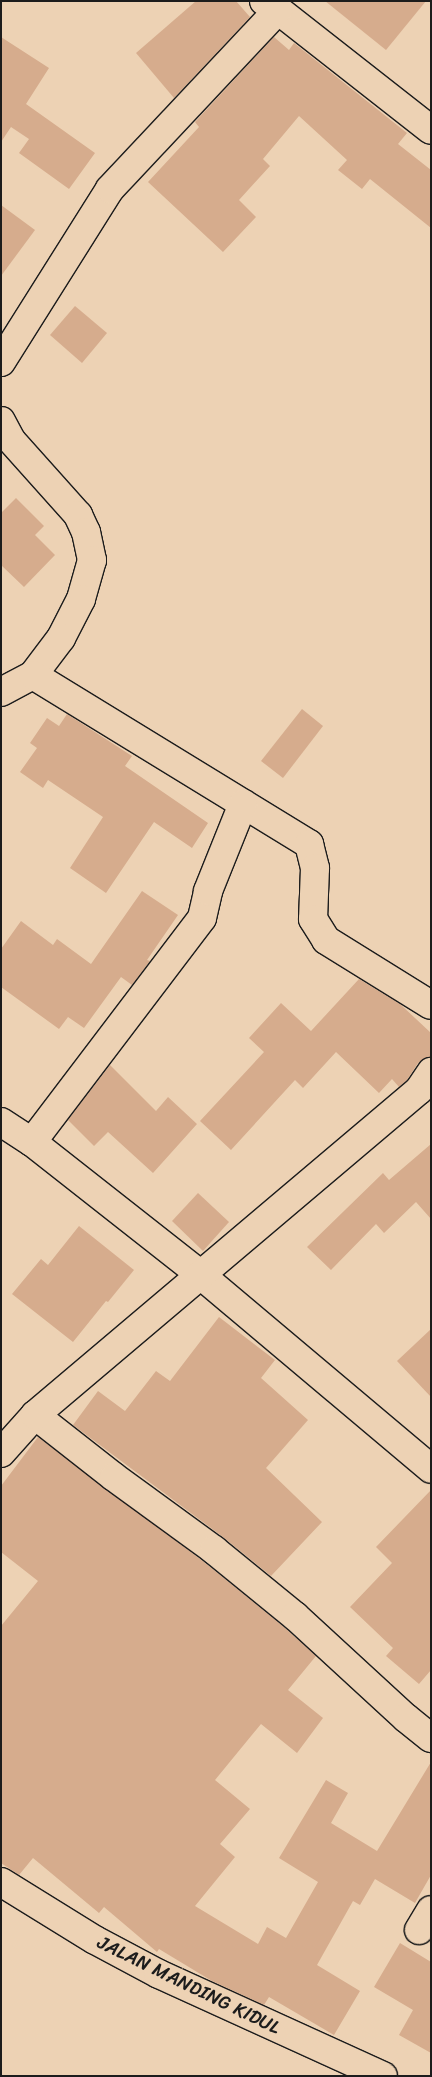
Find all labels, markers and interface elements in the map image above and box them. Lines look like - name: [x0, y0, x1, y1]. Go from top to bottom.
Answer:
- street label: JALAN MANDING KIDUL: [94, 1931, 284, 2039]

